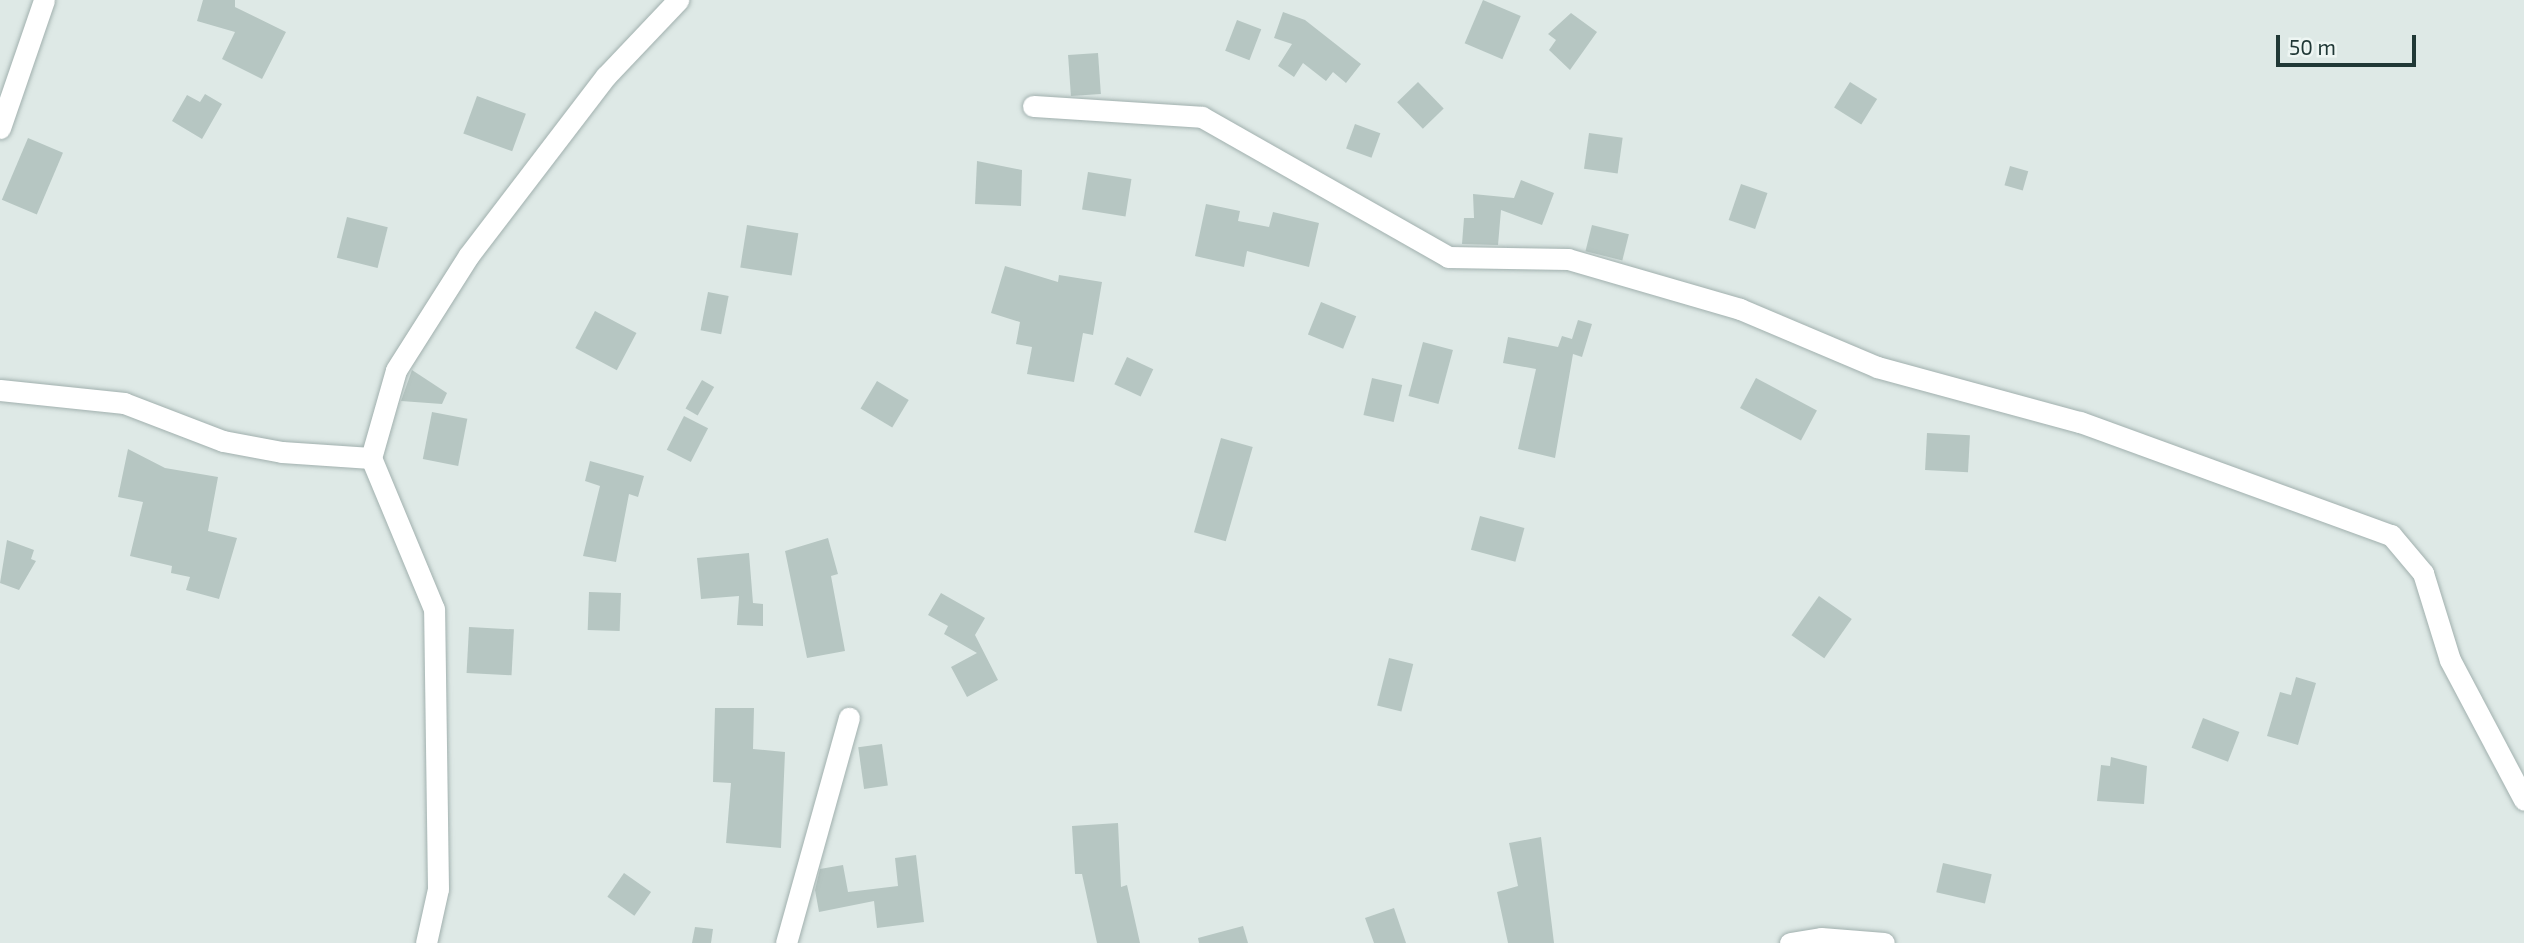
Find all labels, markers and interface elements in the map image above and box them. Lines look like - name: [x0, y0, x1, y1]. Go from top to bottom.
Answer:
- scale bar: [2279, 21, 2419, 65]
- text: 50 m: [2289, 34, 2336, 59]

